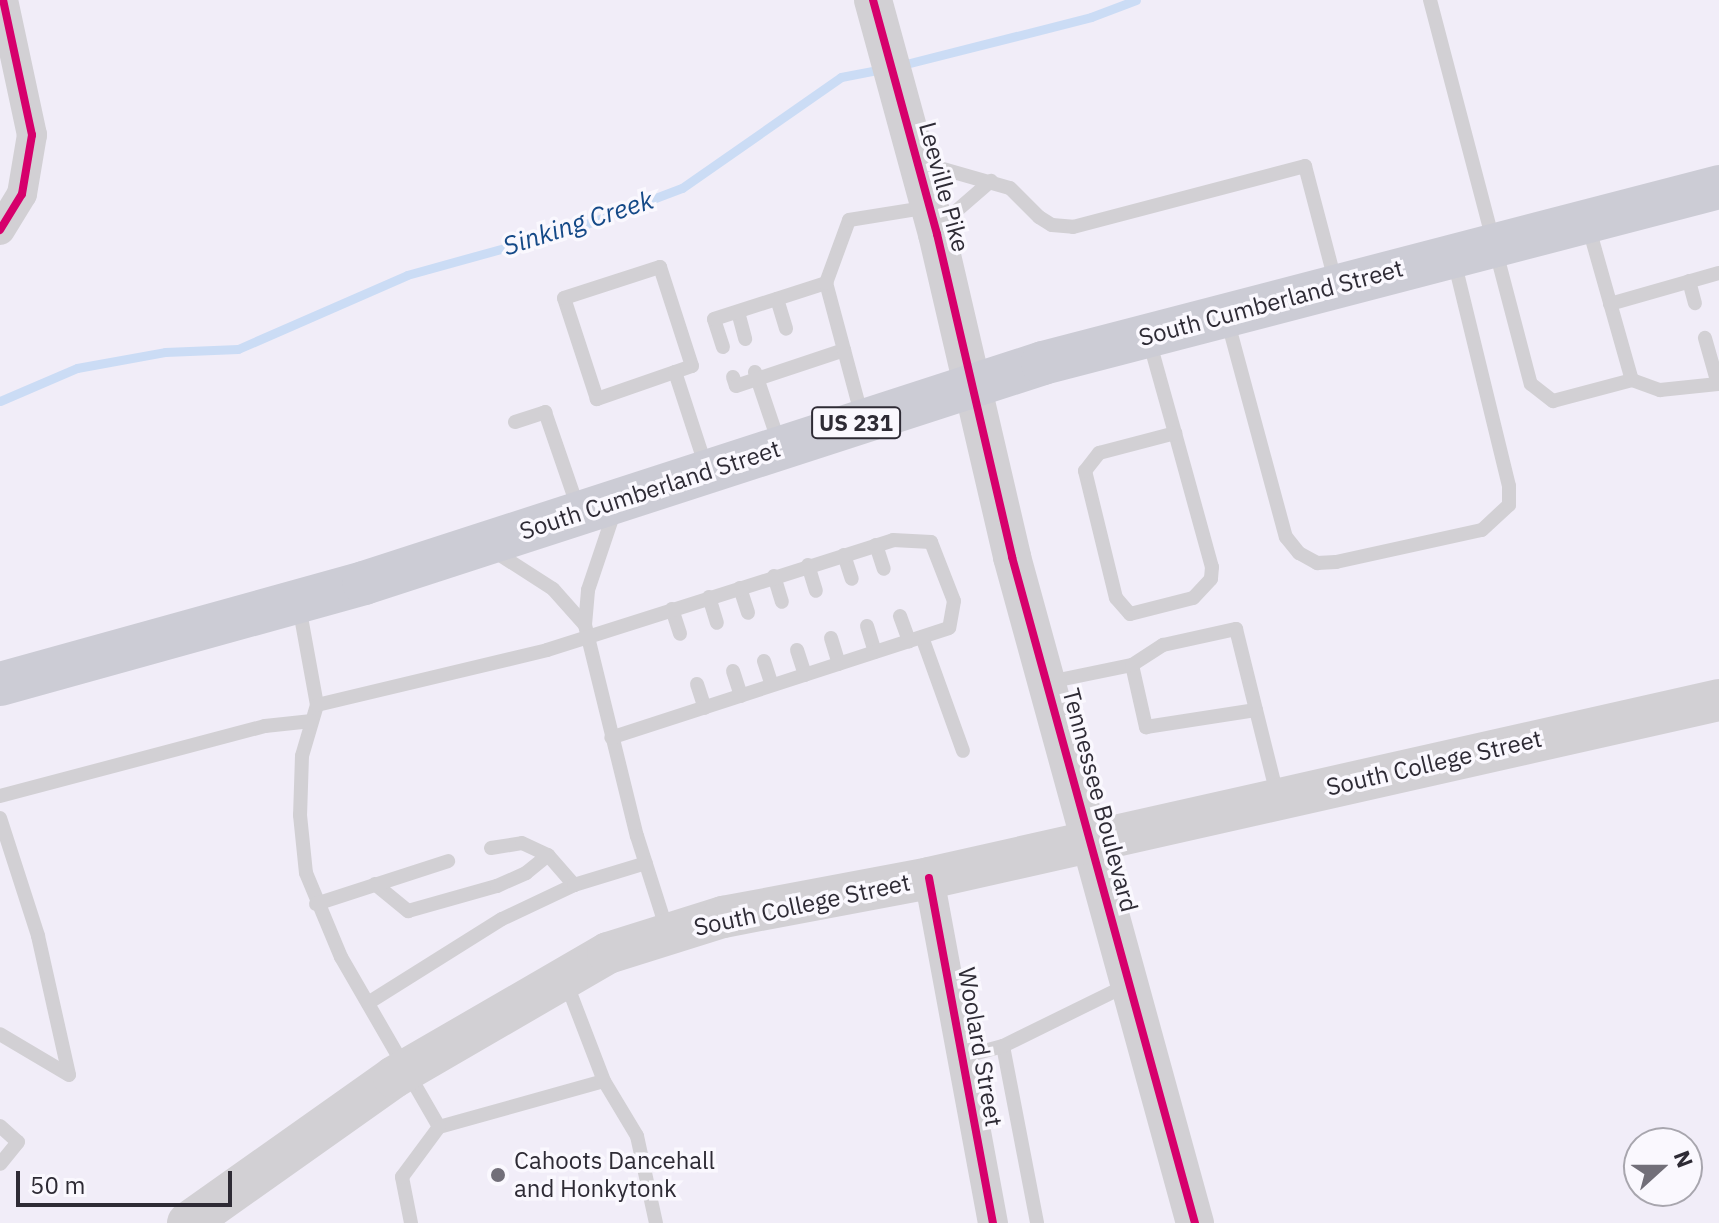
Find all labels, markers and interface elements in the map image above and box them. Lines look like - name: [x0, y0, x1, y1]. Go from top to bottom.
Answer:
- street label: Leeville Pike: [913, 119, 975, 255]
- water label: Sinking Creek: [499, 184, 657, 262]
- street label: South Cumberland Street: [1136, 254, 1406, 352]
- road number: US 231: [810, 405, 902, 441]
- street label: South Cumberland Street: [516, 434, 784, 546]
- street label: Tennessee Boulevard: [1056, 685, 1144, 915]
- street label: South College Street: [1323, 724, 1545, 802]
- street label: South College Street: [691, 868, 913, 942]
- street label: Woolard Street: [952, 965, 1008, 1129]
- north arrow: [1623, 1127, 1703, 1207]
- text: N: [1668, 1146, 1700, 1172]
- place label: Cahoots Dancehall and Honkytonk: [514, 1147, 715, 1203]
- scale bar: [20, 1155, 236, 1205]
- marker: Cahoots Dancehall and Honkytonk: [489, 1166, 507, 1184]
- text: 50 m: [30, 1169, 85, 1201]

